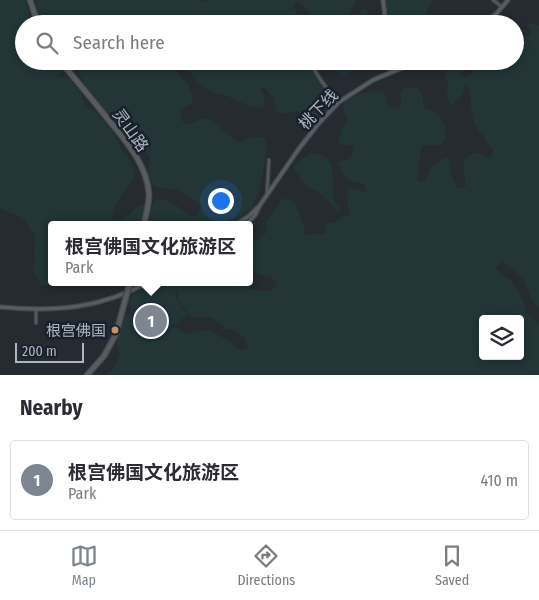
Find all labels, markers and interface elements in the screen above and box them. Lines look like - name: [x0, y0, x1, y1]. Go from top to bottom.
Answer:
- search box: [15, 15, 524, 70]
- icon: search: [33, 29, 61, 57]
- text: Search here: [73, 31, 165, 54]
- street label: 桃下线: [295, 85, 342, 133]
- street label: 灵山路: [109, 105, 152, 155]
- your location: [208, 188, 234, 214]
- popup: [48, 221, 253, 286]
- text: 根宫佛国文化旅游区: [65, 235, 236, 258]
- text: Park: [65, 258, 93, 277]
- pin: 1: [135, 302, 167, 340]
- map controls: [479, 315, 524, 360]
- button: layers: [479, 315, 524, 360]
- place label: 根宫佛国: [46, 322, 106, 340]
- marker: 根宫佛国: [110, 325, 120, 335]
- scale bar: [15, 340, 84, 363]
- text: 200 m: [22, 343, 57, 360]
- text: Nearby: [20, 395, 82, 421]
- text: 根宫佛国文化旅游区: [68, 461, 239, 484]
- text: 1: [34, 471, 40, 490]
- text: 410 m: [480, 471, 518, 490]
- text: Park: [68, 484, 96, 503]
- tab: Map: [70, 542, 98, 589]
- tab: Directions: [237, 542, 295, 589]
- tab: Saved: [435, 542, 469, 589]

